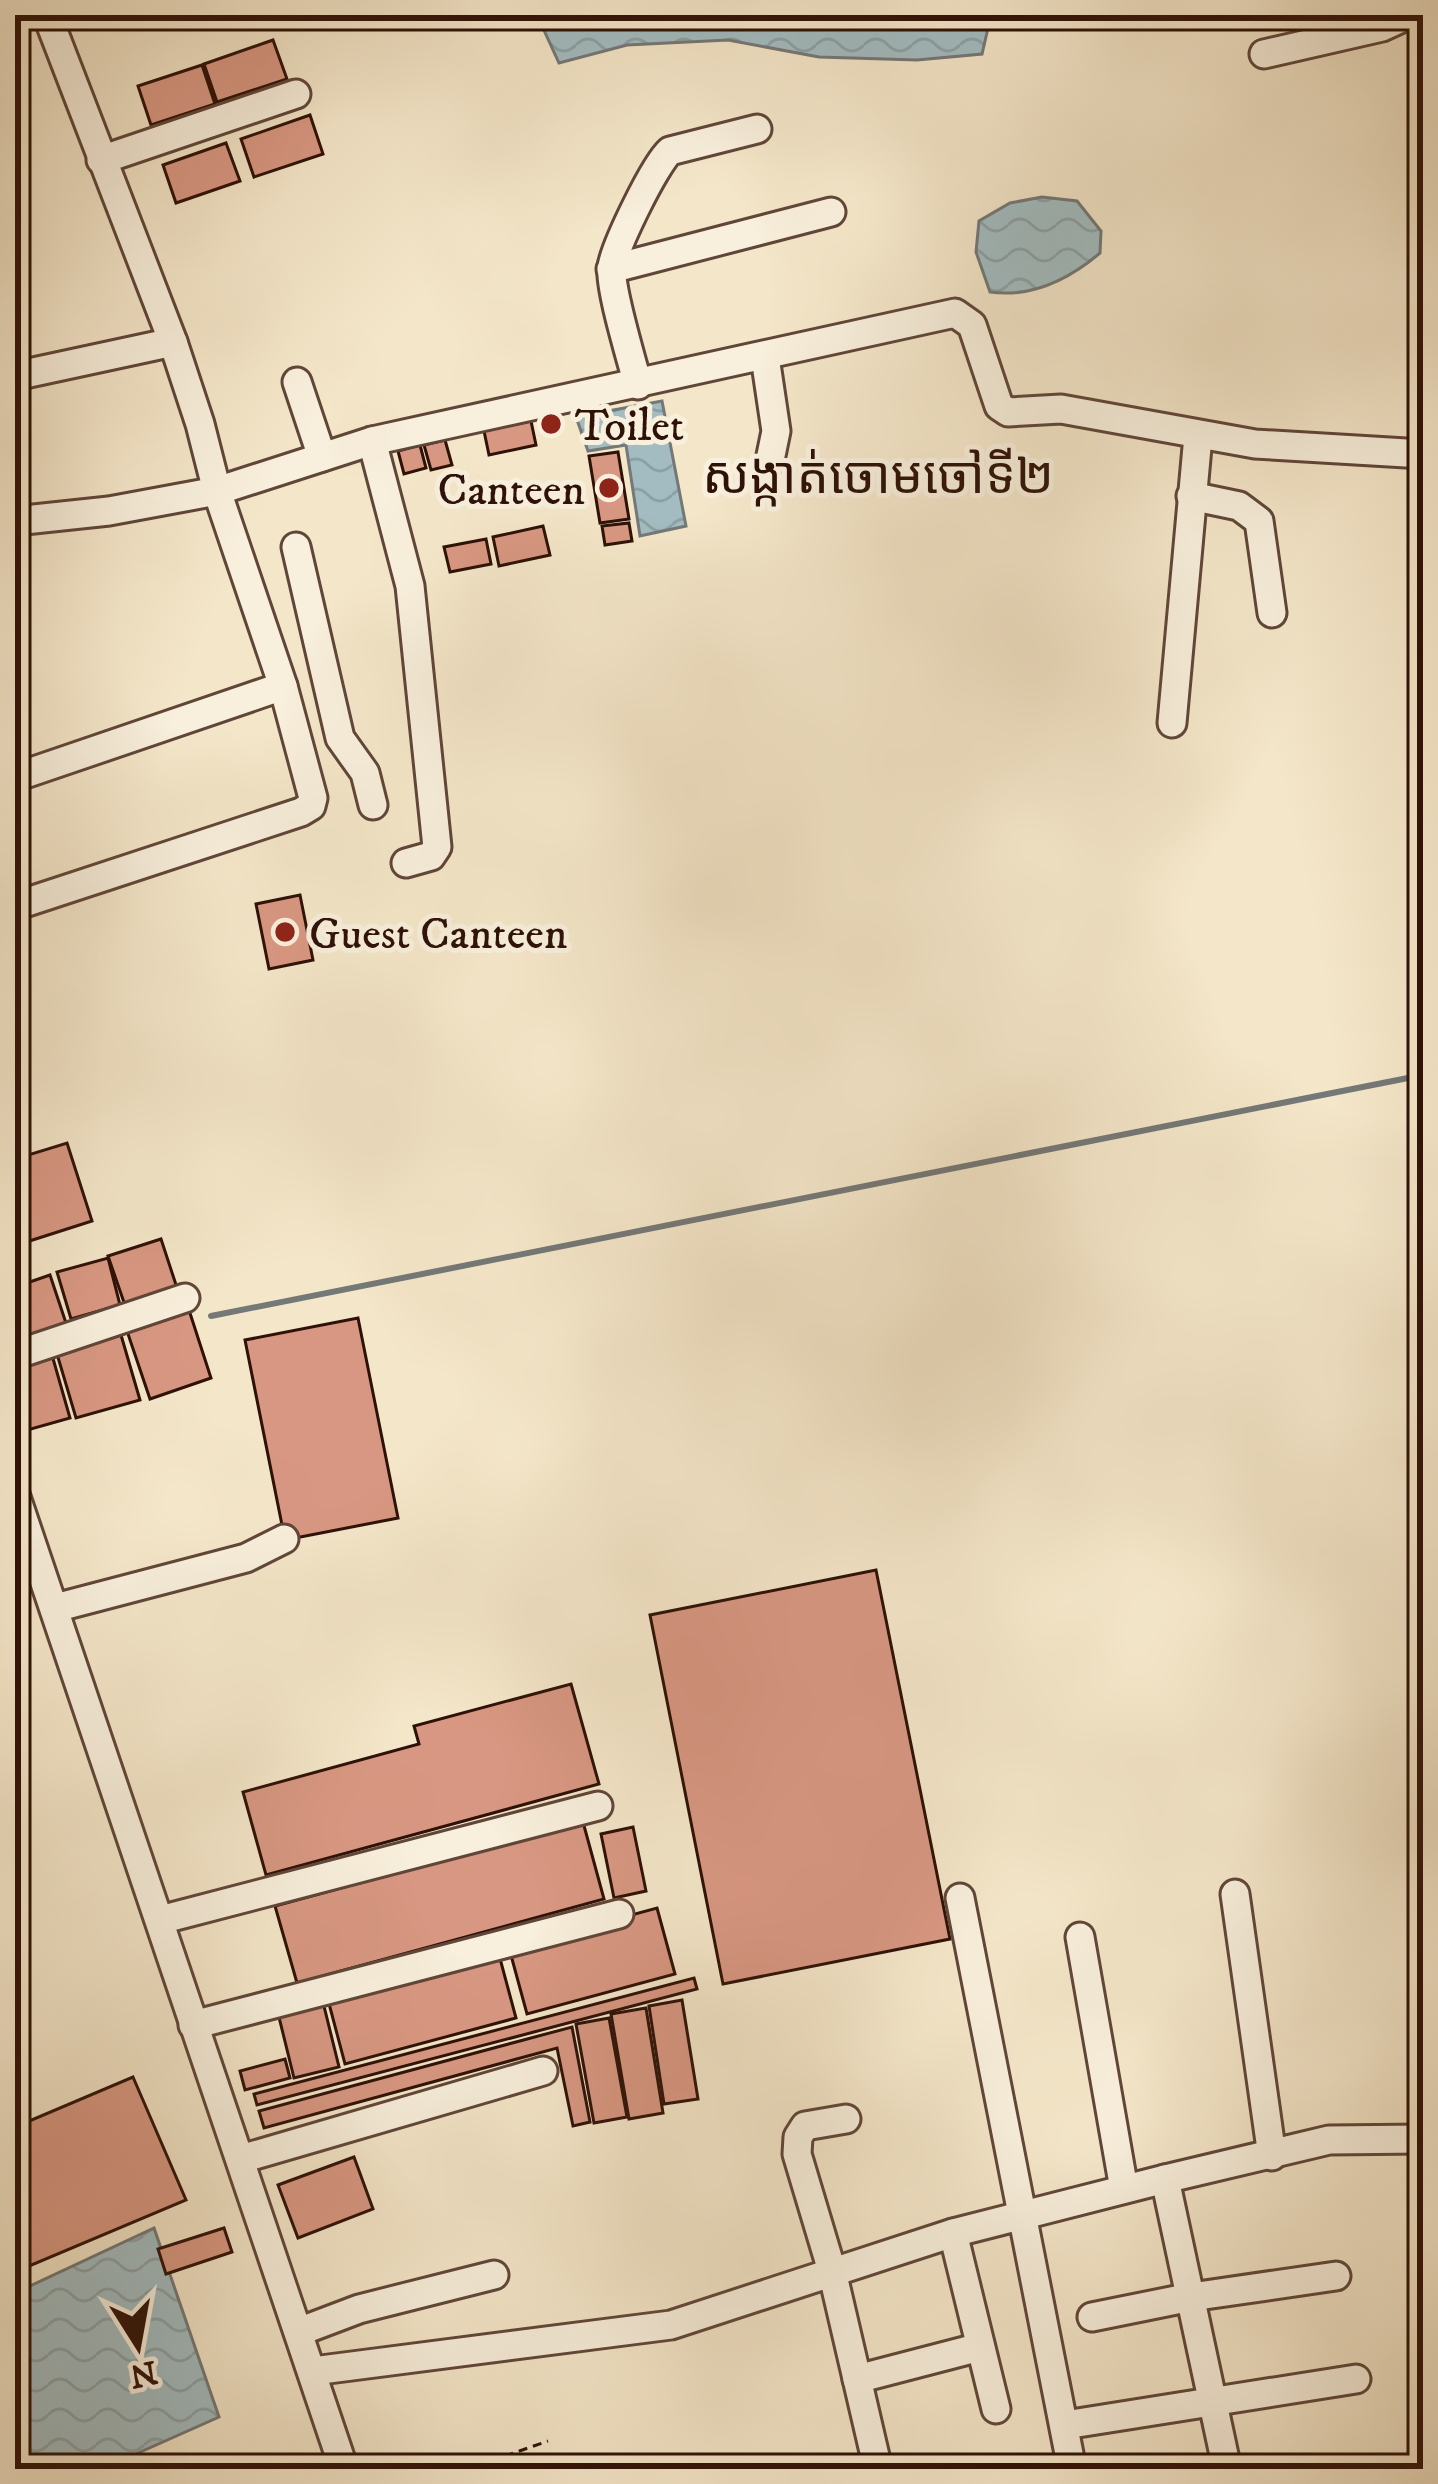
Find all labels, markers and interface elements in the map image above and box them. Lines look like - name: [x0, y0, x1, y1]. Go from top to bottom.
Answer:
- place label: Toilet: [575, 399, 684, 455]
- marker: Toilet: [538, 411, 564, 437]
- district label: សង្កាត់ចោមចៅទី២: [702, 446, 1054, 510]
- place label: Canteen: [437, 463, 585, 519]
- marker: Canteen: [596, 475, 622, 501]
- place label: Guest Canteen: [309, 907, 567, 963]
- marker: Guest Canteen: [272, 919, 298, 945]
- north arrow: [78, 2286, 198, 2406]
- text: N: [126, 2350, 160, 2396]

